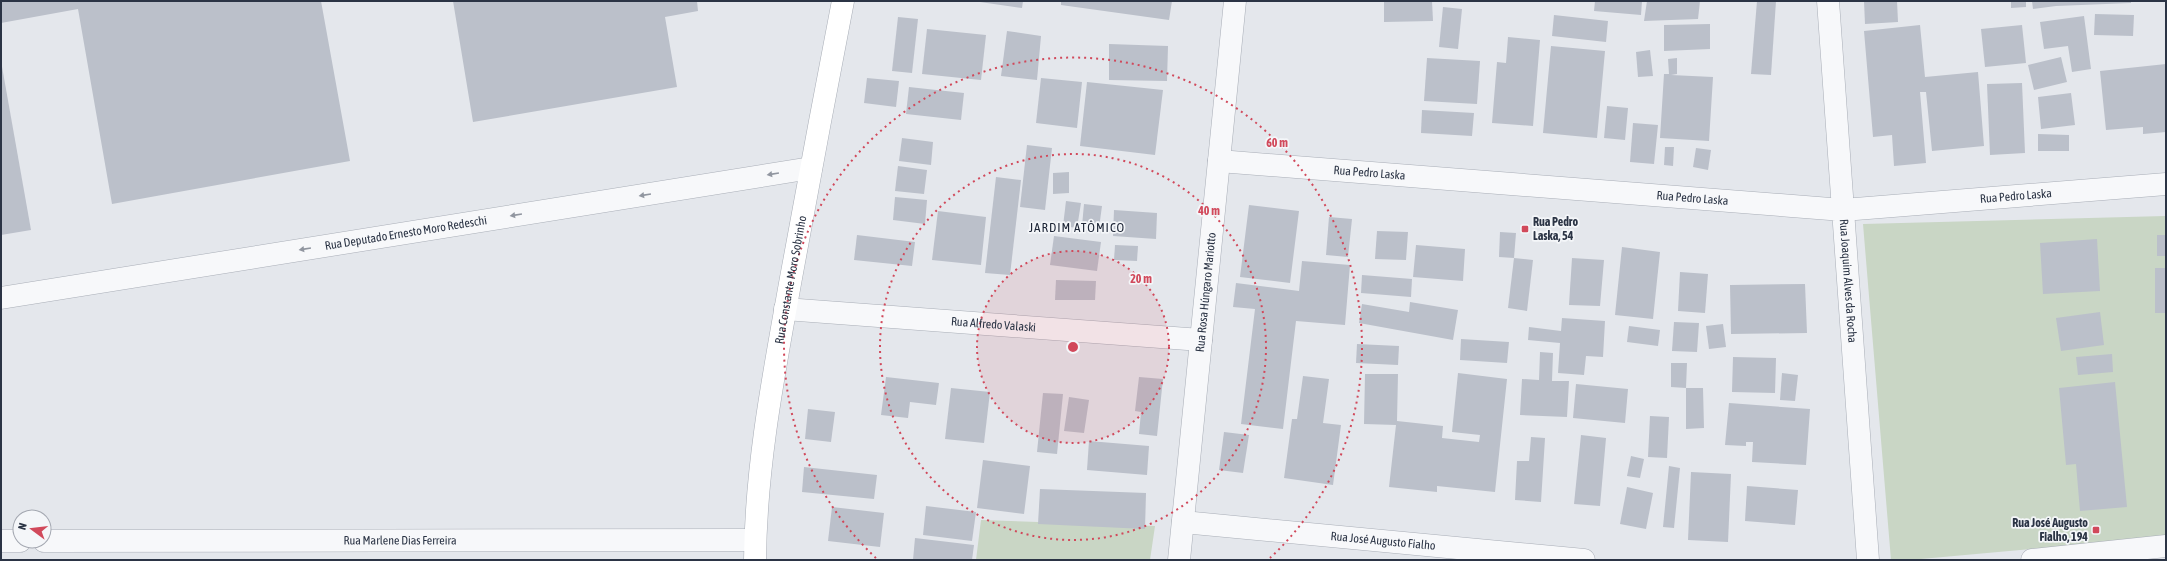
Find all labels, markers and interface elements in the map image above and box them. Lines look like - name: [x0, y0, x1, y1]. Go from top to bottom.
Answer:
- text: 60 m: [1266, 136, 1288, 150]
- street label: Rua Pedro Laska: [1333, 163, 1406, 183]
- one-way arrow: [767, 171, 779, 177]
- street label: Rua Pedro Laska: [1979, 186, 2052, 206]
- street label: Rua Pedro Laska: [1656, 188, 1729, 208]
- one-way arrow: [638, 192, 651, 198]
- text: 40 m: [1197, 204, 1220, 218]
- street label: Rua Deputado Ernesto Moro Redeschi: [324, 213, 488, 253]
- one-way arrow: [510, 213, 522, 219]
- street label: Rua Constante Moro Sobrinho: [772, 214, 809, 345]
- place label: Rua Pedro Laska, 54: [1533, 215, 1578, 243]
- street label: Rua Joaquim Alves da Rocha: [1837, 218, 1859, 343]
- district label: JARDIM ATÔMICO: [1029, 220, 1125, 235]
- marker: Rua Pedro Laska, 54: [1520, 224, 1530, 234]
- street label: Rua Rosa Húngaro Mariotto: [1193, 231, 1219, 353]
- one-way arrow: [299, 246, 311, 252]
- text: 20 m: [1130, 272, 1152, 286]
- street label: Rua Alfredo Valaski: [950, 314, 1036, 335]
- centre of rings: [1066, 340, 1080, 354]
- north arrow: [12, 509, 52, 549]
- place label: Rua José Augusto Fialho, 194: [2012, 516, 2088, 544]
- text: N: [16, 522, 29, 531]
- marker: Rua José Augusto Fialho, 194: [2091, 525, 2101, 535]
- street label: Rua José Augusto Fialho: [1330, 529, 1437, 553]
- street label: Rua Marlene Dias Ferreira: [343, 533, 457, 548]

